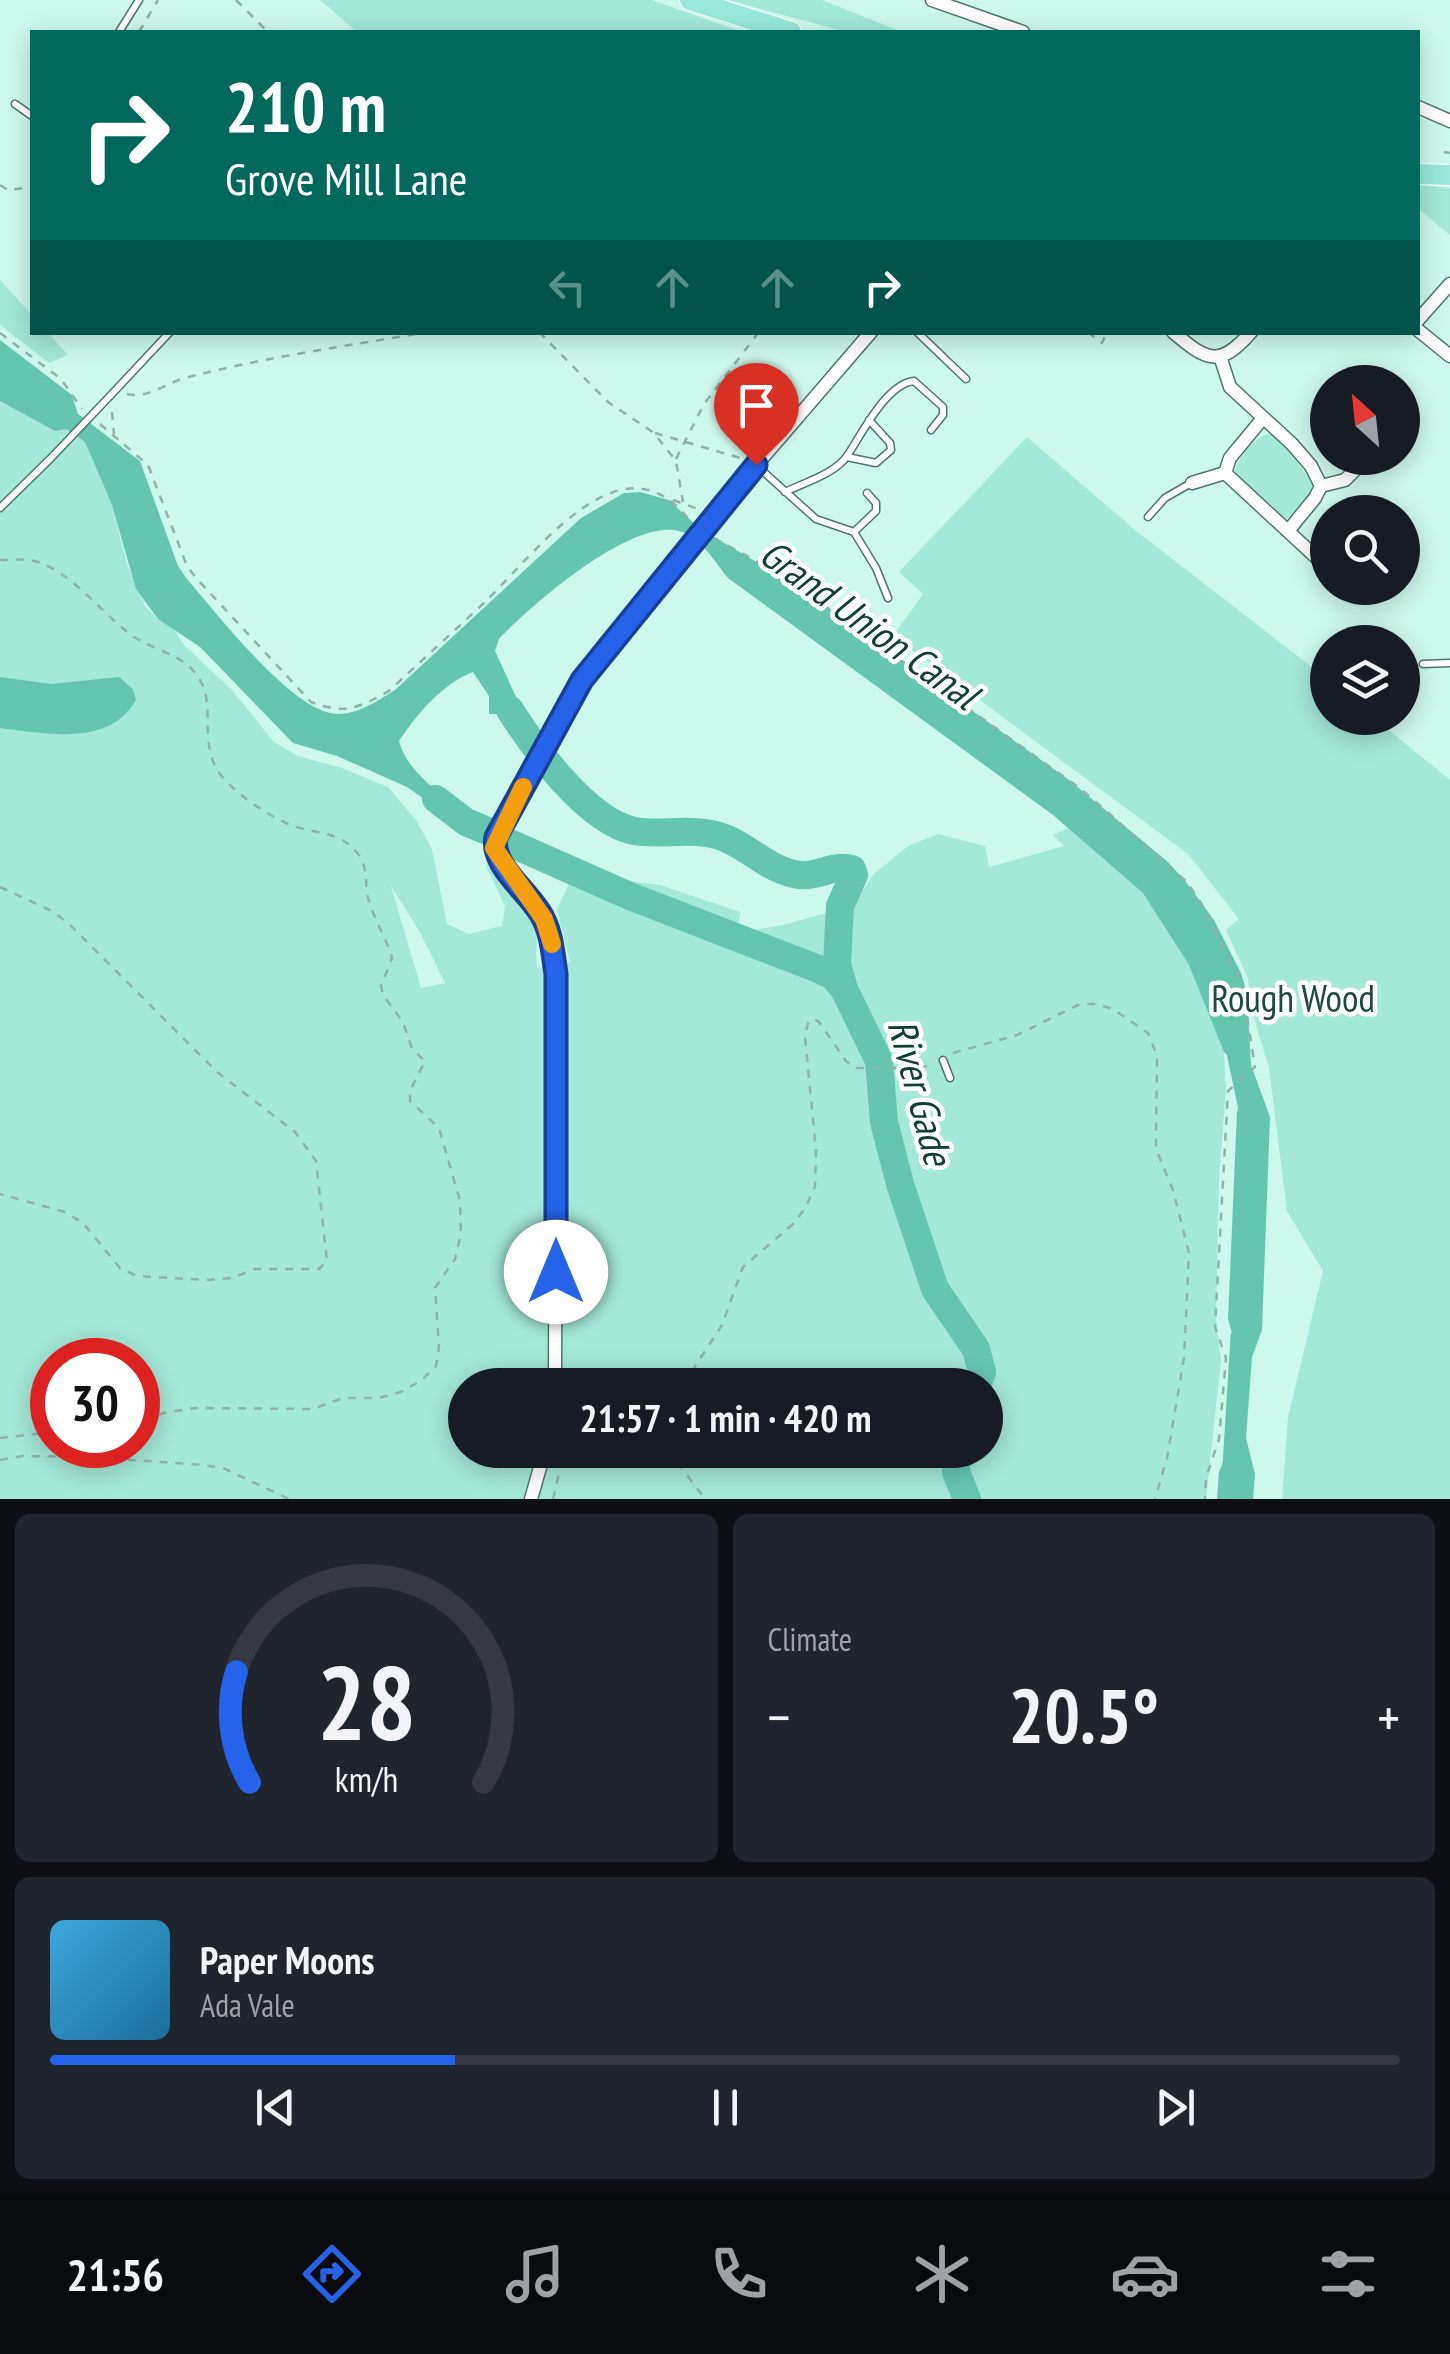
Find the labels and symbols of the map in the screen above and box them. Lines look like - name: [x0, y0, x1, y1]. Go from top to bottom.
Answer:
- pin: [714, 363, 799, 466]
- north arrow: [1310, 365, 1420, 475]
- water label: Grand Union Canal: [750, 527, 992, 722]
- park label: Rough Wood: [1211, 973, 1375, 1022]
- water label: River Gade: [877, 1013, 966, 1173]
- position arrow: [504, 1220, 608, 1324]
- speed limit sign: 30: [30, 1338, 160, 1468]

